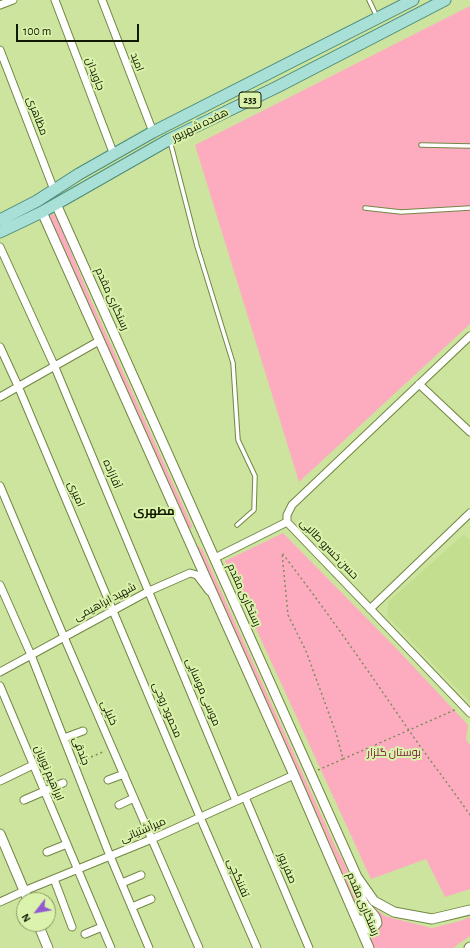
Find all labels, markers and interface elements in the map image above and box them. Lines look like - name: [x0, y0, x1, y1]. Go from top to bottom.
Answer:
- scale bar: [18, 16, 141, 42]
- text: 100 m: [23, 25, 51, 37]
- street label: امید: [127, 51, 147, 73]
- street label: جاویدان: [83, 56, 107, 92]
- road number: 233: [239, 92, 261, 108]
- street label: مظاهری: [24, 95, 50, 137]
- street label: هفده شهریور: [169, 106, 231, 144]
- street label: رستگاری مقدم: [92, 265, 132, 333]
- street label: آقازاده: [100, 457, 124, 491]
- street label: امیری: [65, 479, 87, 509]
- district label: مطهری: [133, 504, 175, 518]
- street label: حسن خسرو طالبی: [297, 516, 361, 582]
- street label: رستگاری مقدم: [224, 561, 264, 629]
- street label: شهید ابراهیمی: [72, 580, 138, 624]
- street label: موسی موسایی: [183, 656, 223, 728]
- street label: محمود روحی: [149, 680, 185, 740]
- street label: خلیلی: [98, 699, 120, 727]
- street label: جندقی: [70, 735, 92, 767]
- street label: ابراهیم نوریان: [31, 743, 67, 803]
- park label: بوستان گلزار: [367, 746, 421, 760]
- street label: میرآشتیانی: [118, 815, 168, 845]
- street label: صفرپور: [275, 851, 299, 885]
- street label: تفننگچی: [224, 857, 252, 899]
- street label: رستگاری مقدم: [344, 870, 382, 938]
- north arrow: [16, 892, 56, 932]
- text: N: [19, 912, 33, 924]

